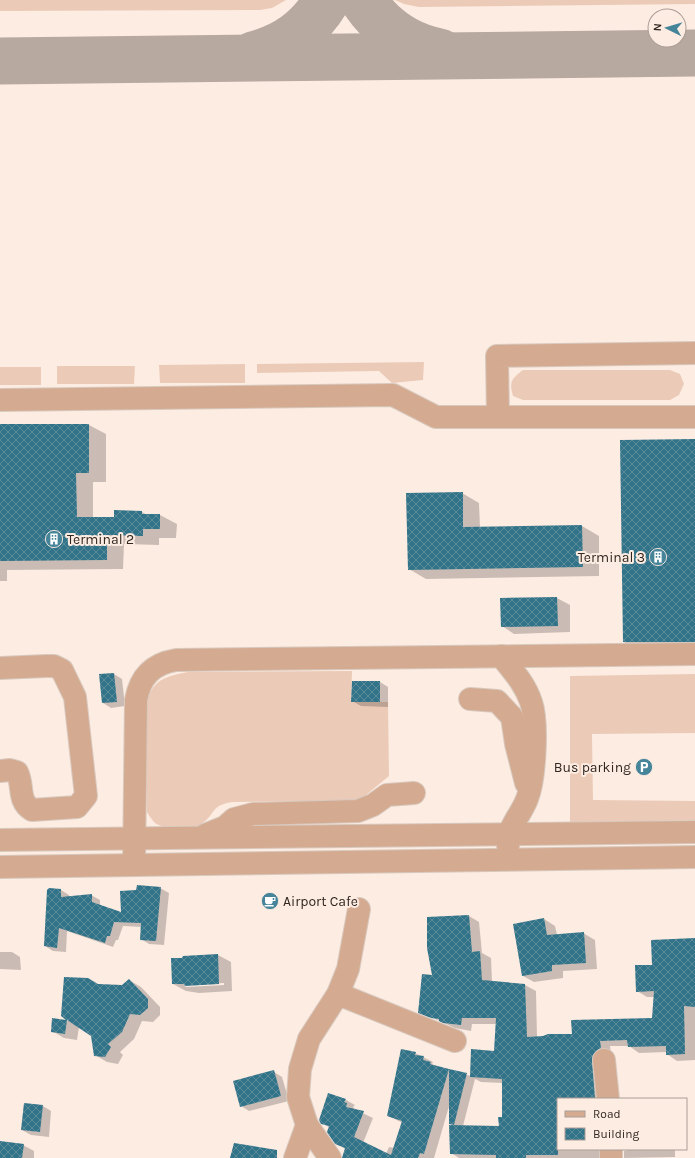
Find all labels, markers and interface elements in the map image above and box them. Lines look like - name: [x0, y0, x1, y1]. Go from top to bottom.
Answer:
- north arrow: [647, 8, 687, 48]
- text: N: [651, 23, 664, 32]
- building icon: Terminal 2: [44, 529, 64, 549]
- place label: Terminal 2: [67, 531, 134, 548]
- building icon: Terminal 3: [648, 547, 668, 567]
- place label: Terminal 3: [578, 549, 645, 566]
- parking icon: Bus parking: [634, 757, 654, 777]
- place label: Bus parking: [554, 759, 631, 776]
- cafe icon: Airport Cafe: [260, 891, 280, 911]
- place label: Airport Cafe: [283, 893, 358, 910]
- legend: [557, 1098, 687, 1150]
- text: Road: [593, 1107, 621, 1121]
- text: Building: [593, 1127, 640, 1141]

